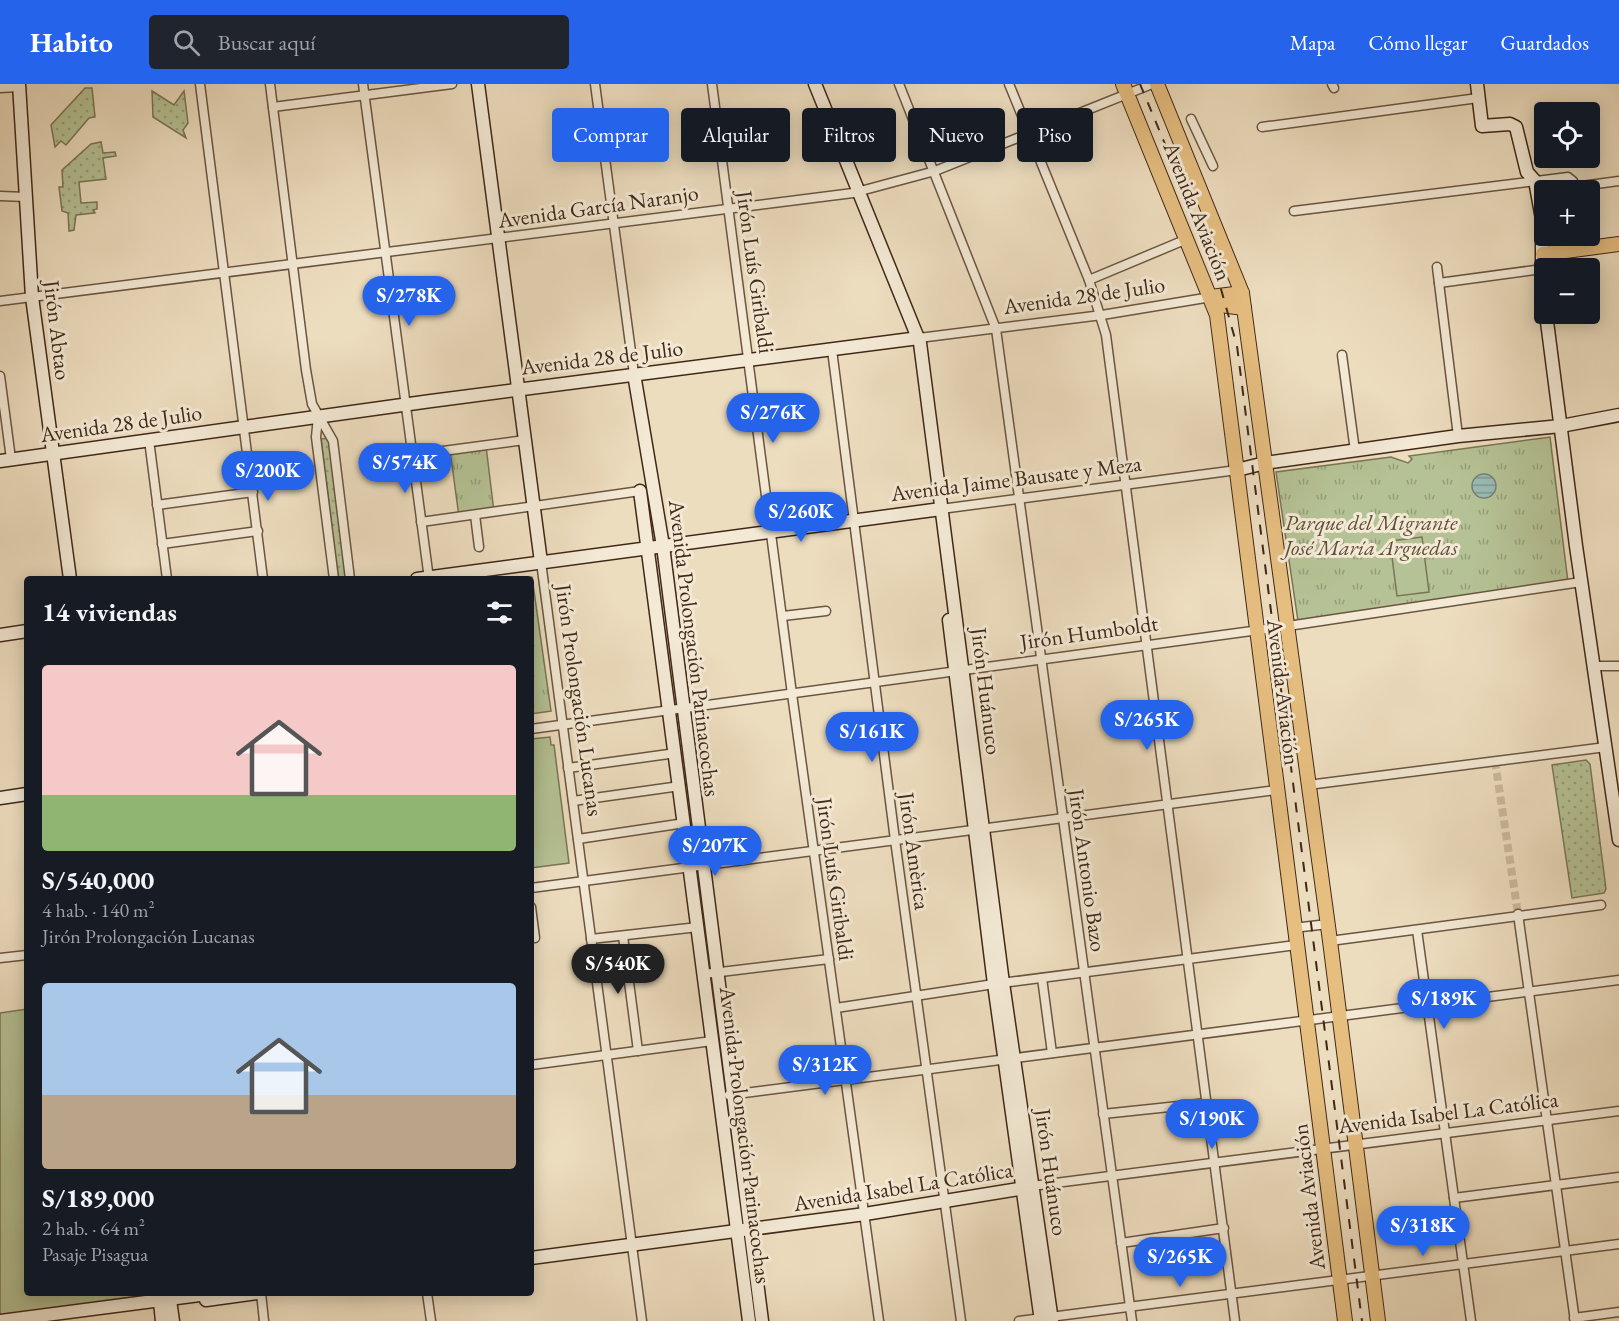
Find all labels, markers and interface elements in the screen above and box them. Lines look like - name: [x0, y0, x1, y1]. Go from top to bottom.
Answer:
- search box: [149, 15, 569, 69]
- text: Habito: [30, 24, 113, 60]
- icon: search: [170, 26, 203, 59]
- text: Buscar aquí: [218, 28, 316, 57]
- text: Mapa: [1290, 29, 1335, 56]
- text: Cómo llegar: [1368, 29, 1467, 56]
- text: Guardados: [1500, 29, 1589, 56]
- map controls: [1534, 102, 1600, 324]
- button: locate: [1534, 102, 1600, 168]
- chip: Comprar: [552, 108, 669, 162]
- chip: Alquilar: [681, 108, 790, 162]
- chip: Filtros: [802, 108, 896, 162]
- chip: Nuevo: [908, 108, 1005, 162]
- chip: Piso: [1017, 108, 1093, 162]
- street label: Avenida Aviación: [1156, 137, 1239, 285]
- street label: Avenida García Naranjo: [495, 178, 700, 235]
- button: +: [1534, 180, 1600, 246]
- street label: Jirón Luís Giribaldi: [729, 187, 781, 355]
- button: −: [1534, 258, 1600, 324]
- street label: Avenida 28 de Julio: [1000, 270, 1167, 321]
- pin: S/278K: [360, 276, 458, 327]
- street label: Jirón Abtao: [37, 277, 78, 382]
- text: S/278K: [377, 282, 442, 308]
- street label: Avenida 28 de Julio: [518, 333, 685, 382]
- pin: S/276K: [724, 393, 822, 444]
- street label: Avenida 28 de Julio: [37, 398, 204, 449]
- text: S/276K: [741, 399, 806, 425]
- pin: S/574K: [356, 443, 454, 494]
- text: S/574K: [373, 449, 438, 475]
- street label: Avenida Jaime Bausate y Meza: [888, 449, 1143, 508]
- pin: S/200K: [219, 451, 317, 502]
- text: S/200K: [236, 457, 301, 483]
- pin: S/260K: [752, 492, 850, 543]
- street label: Avenida Prolongación Parinacochas: [662, 497, 727, 798]
- text: S/260K: [769, 498, 834, 524]
- park label: Parque del Migrante José María Arguedas: [1280, 508, 1458, 562]
- street label: Jirón Prolongación Lucanas: [549, 580, 610, 818]
- text: 14 viviendas: [42, 595, 177, 629]
- icon: filters: [483, 596, 516, 629]
- street label: Jirón Humboldt: [1016, 608, 1160, 657]
- street label: Avenida Aviación: [1260, 616, 1307, 767]
- street label: Jirón Huánuco: [964, 624, 1009, 756]
- pin: S/265K: [1098, 700, 1196, 751]
- icon: home: [225, 704, 333, 812]
- text: S/265K: [1115, 706, 1180, 732]
- pin: S/161K: [823, 712, 921, 763]
- text: S/161K: [840, 718, 905, 744]
- street label: Jirón Antonio Bazo: [1061, 785, 1113, 954]
- street label: Jirón Amèrica: [892, 789, 937, 912]
- street label: Jirón Luís Giribaldi: [809, 794, 861, 962]
- pin: S/207K: [666, 826, 764, 877]
- text: S/207K: [683, 832, 748, 858]
- text: S/540,000: [42, 863, 154, 897]
- text: 4 hab. · 140 m²: [42, 897, 155, 923]
- text: Jirón Prolongación Lucanas: [42, 923, 255, 949]
- pin: S/540K: [569, 944, 667, 995]
- text: S/540K: [586, 950, 651, 976]
- pin: S/189K: [1395, 979, 1493, 1030]
- street label: Avenida Prolongación Parinacochas: [713, 984, 778, 1285]
- text: S/189K: [1412, 985, 1477, 1011]
- icon: home: [225, 1022, 333, 1130]
- pin: S/312K: [776, 1045, 874, 1096]
- text: S/312K: [793, 1051, 858, 1077]
- street label: Avenida Isabel La Católica: [1335, 1085, 1560, 1141]
- pin: S/190K: [1163, 1099, 1261, 1150]
- street label: Jirón Huánuco: [1028, 1105, 1075, 1238]
- text: S/190K: [1180, 1105, 1245, 1131]
- street label: Avenida Aviación: [1285, 1122, 1332, 1273]
- street label: Avenida Isabel La Católica: [790, 1155, 1015, 1218]
- text: S/189,000: [42, 1181, 154, 1215]
- pin: S/318K: [1374, 1206, 1472, 1257]
- text: S/318K: [1391, 1212, 1456, 1238]
- text: 2 hab. · 64 m²: [42, 1215, 145, 1241]
- pin: S/265K: [1131, 1237, 1229, 1288]
- text: Pasaje Pisagua: [42, 1241, 148, 1267]
- text: S/265K: [1148, 1243, 1213, 1269]

